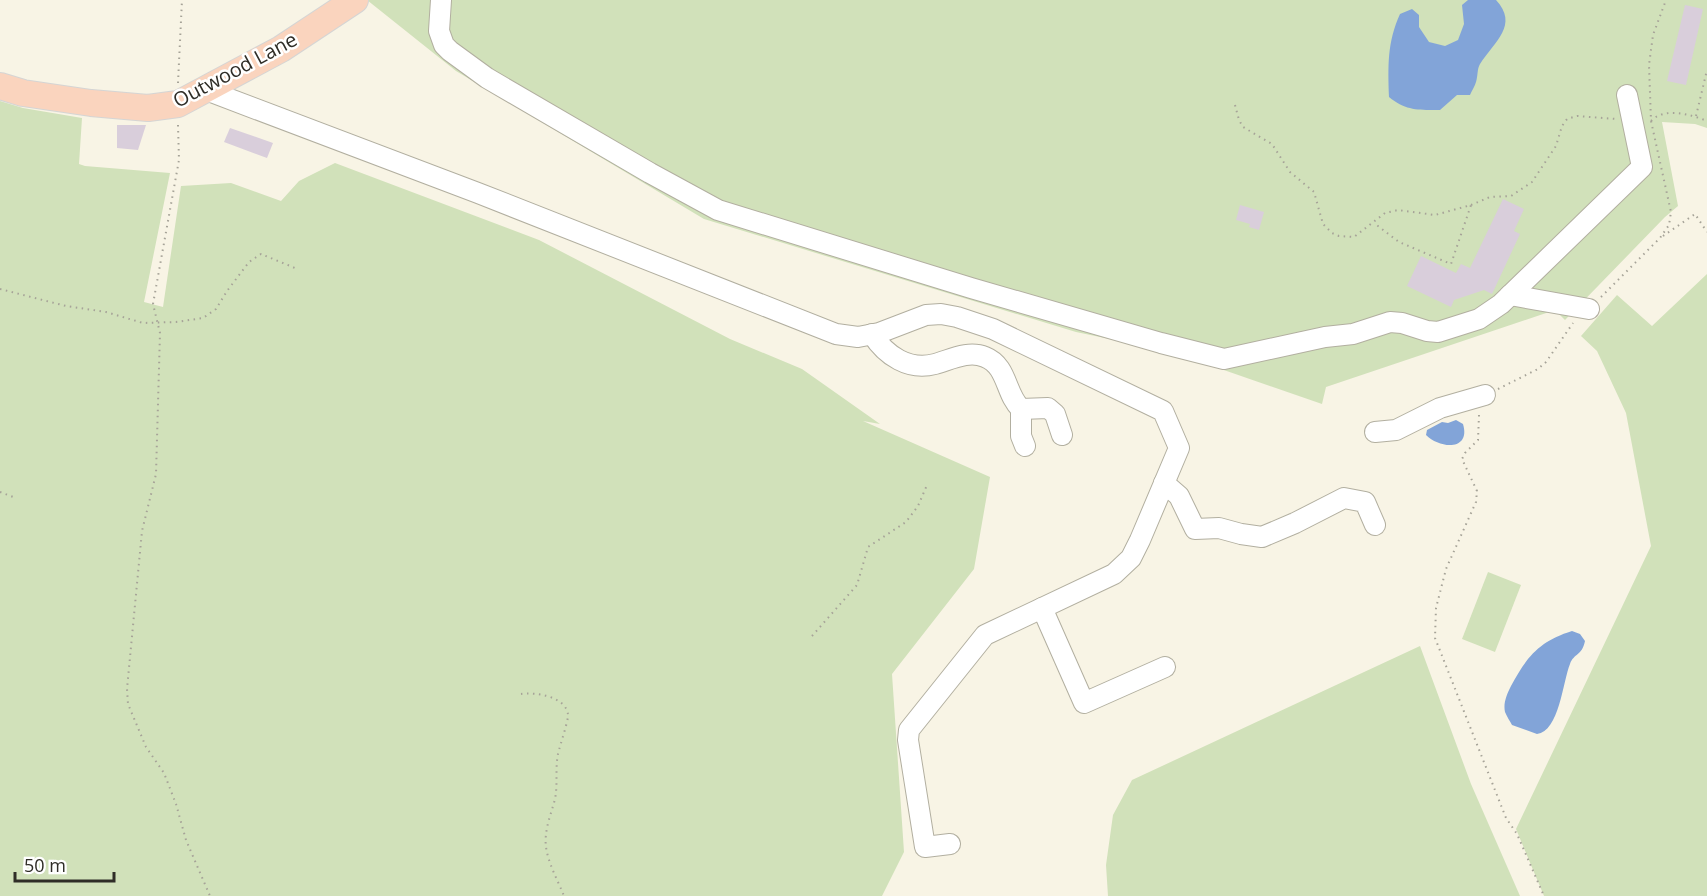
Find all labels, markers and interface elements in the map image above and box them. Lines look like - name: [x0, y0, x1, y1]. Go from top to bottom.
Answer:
- street label: Outwood Lane: [168, 25, 302, 114]
- scale bar: [15, 845, 114, 883]
- text: 50 m: [24, 853, 66, 877]

